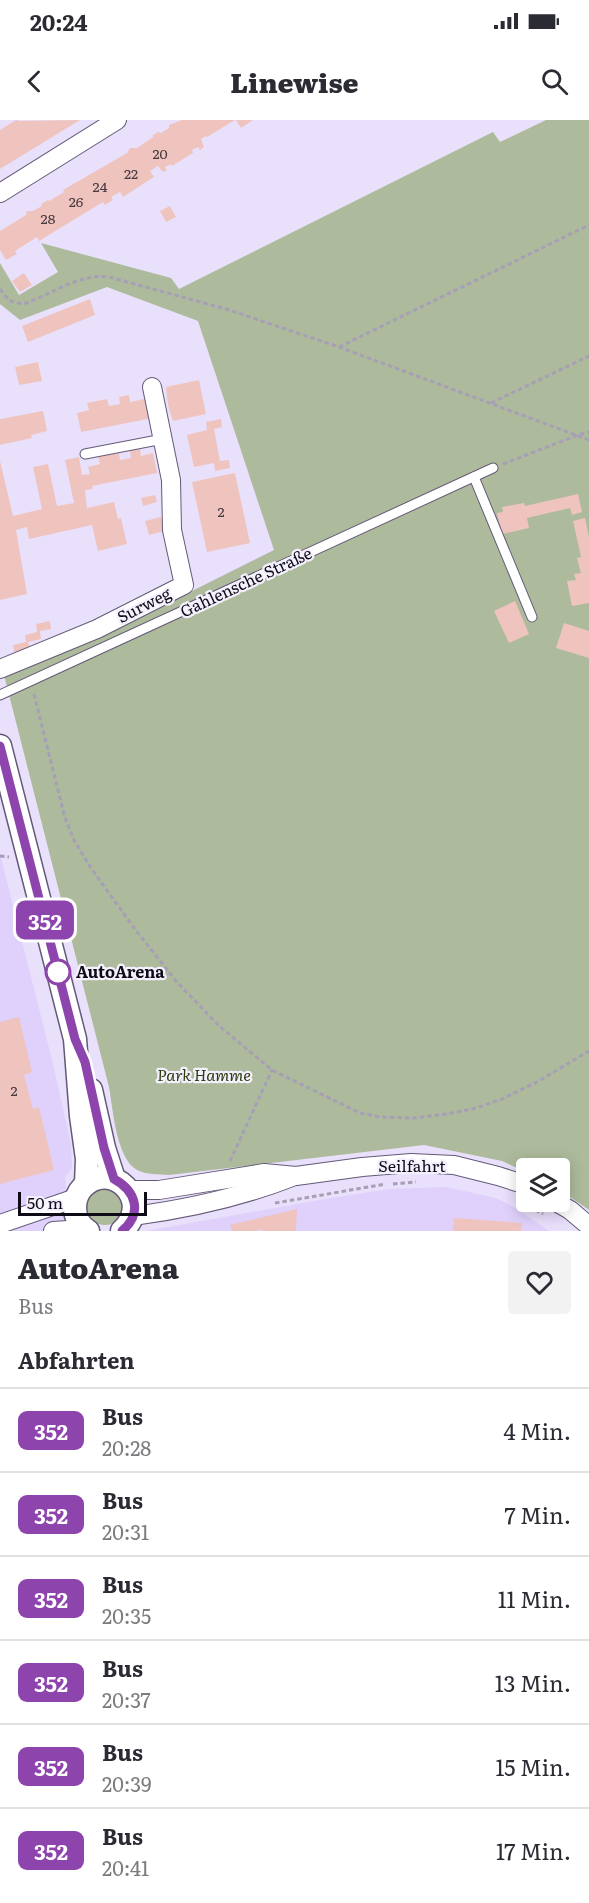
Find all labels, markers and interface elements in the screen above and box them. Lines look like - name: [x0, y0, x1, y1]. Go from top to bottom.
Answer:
- text: 20:24: [30, 5, 88, 38]
- text: Linewise: [230, 61, 359, 101]
- icon: back: [18, 65, 51, 98]
- icon: search: [538, 65, 571, 98]
- house number: 20: [152, 143, 168, 163]
- house number: 22: [124, 163, 138, 183]
- house number: 24: [93, 176, 108, 196]
- house number: 26: [69, 191, 84, 211]
- house number: 28: [41, 208, 56, 228]
- house number: 2: [217, 501, 225, 521]
- street label: Gahlensche Straße: [176, 540, 315, 622]
- street label: Surweg: [112, 580, 175, 628]
- line badge: 352: [10, 900, 80, 940]
- text: 352: [28, 905, 62, 936]
- marker: AutoArena: [45, 959, 71, 985]
- place label: AutoArena: [76, 959, 165, 983]
- park label: Park Hamme: [157, 1062, 251, 1086]
- house number: 2: [10, 1080, 18, 1100]
- street label: Seilfahrt: [378, 1153, 446, 1177]
- map controls: [516, 1158, 570, 1212]
- button: layers: [516, 1158, 570, 1212]
- scale bar: [18, 1189, 147, 1216]
- text: 50 m: [27, 1190, 63, 1214]
- text: AutoArena: [18, 1246, 179, 1288]
- button: heart: [508, 1251, 571, 1314]
- text: Bus: [18, 1290, 53, 1320]
- text: Abfahrten: [18, 1343, 135, 1376]
- text: Bus: [102, 1399, 143, 1432]
- text: 4 Min.: [503, 1414, 571, 1447]
- text: 352: [34, 1415, 68, 1446]
- text: 20:28: [102, 1432, 151, 1462]
- text: Bus: [102, 1483, 143, 1516]
- text: 7 Min.: [504, 1498, 571, 1531]
- text: 352: [34, 1499, 68, 1530]
- text: 20:31: [102, 1516, 149, 1546]
- text: Bus: [102, 1567, 143, 1600]
- text: 11 Min.: [498, 1582, 571, 1615]
- text: 352: [34, 1583, 68, 1614]
- text: 20:35: [102, 1600, 151, 1630]
- text: Bus: [102, 1651, 143, 1684]
- text: 13 Min.: [495, 1666, 571, 1699]
- text: 352: [34, 1667, 68, 1698]
- text: 20:37: [102, 1684, 151, 1714]
- text: Bus: [102, 1735, 143, 1768]
- text: 15 Min.: [495, 1750, 571, 1783]
- text: 352: [34, 1751, 68, 1782]
- text: 20:39: [102, 1768, 151, 1798]
- text: Bus: [102, 1819, 143, 1852]
- text: 17 Min.: [496, 1834, 571, 1867]
- text: 352: [34, 1835, 68, 1866]
- text: 20:41: [102, 1852, 149, 1882]

